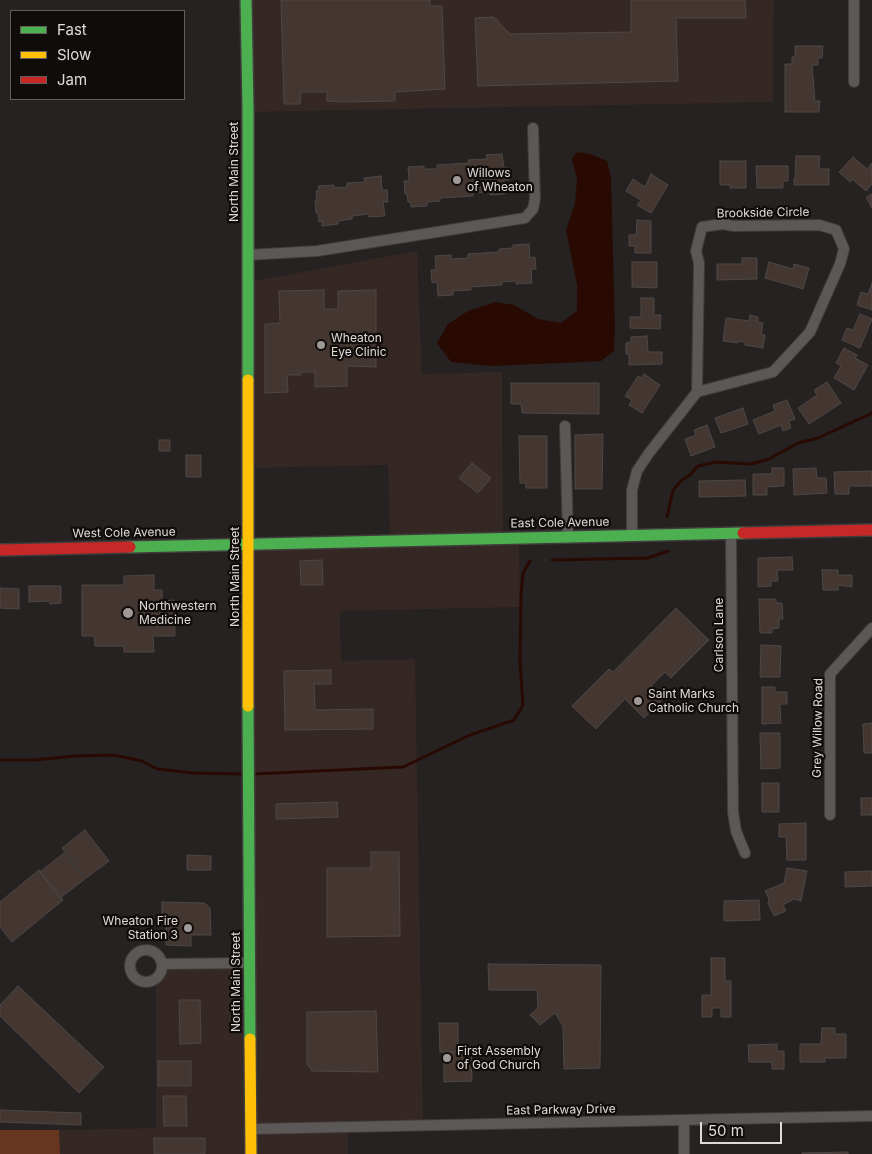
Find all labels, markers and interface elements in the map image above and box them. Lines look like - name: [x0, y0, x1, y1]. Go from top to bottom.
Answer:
- legend: [10, 10, 185, 100]
- text: Fast: [57, 20, 87, 39]
- text: Slow: [57, 45, 91, 64]
- text: Jam: [57, 70, 87, 89]
- street label: North Main Street: [227, 122, 241, 222]
- place label: Willows of Wheaton: [467, 166, 533, 194]
- marker: Willows of Wheaton: [451, 174, 463, 186]
- street label: Brookside Circle: [716, 205, 810, 221]
- place label: Wheaton Eye Clinic: [331, 331, 387, 359]
- marker: Wheaton Eye Clinic: [315, 339, 327, 351]
- street label: East Cole Avenue: [510, 515, 610, 531]
- street label: West Cole Avenue: [72, 525, 176, 541]
- street label: North Main Street: [228, 527, 242, 627]
- street label: Carlson Lane: [712, 598, 726, 672]
- place label: Northwestern Medicine: [139, 599, 216, 627]
- marker: Northwestern Medicine: [121, 606, 135, 620]
- street label: Grey Willow Road: [810, 678, 826, 778]
- place label: Saint Marks Catholic Church: [648, 687, 739, 715]
- marker: Saint Marks Catholic Church: [632, 695, 644, 707]
- place label: Wheaton Fire Station 3: [102, 914, 178, 942]
- marker: Wheaton Fire Station 3: [182, 922, 194, 934]
- street label: North Main Street: [229, 932, 243, 1032]
- place label: First Assembly of God Church: [457, 1044, 541, 1072]
- marker: First Assembly of God Church: [441, 1052, 453, 1064]
- street label: East Parkway Drive: [506, 1102, 616, 1118]
- scale bar: [702, 1112, 784, 1144]
- text: 50 m: [708, 1121, 744, 1140]

